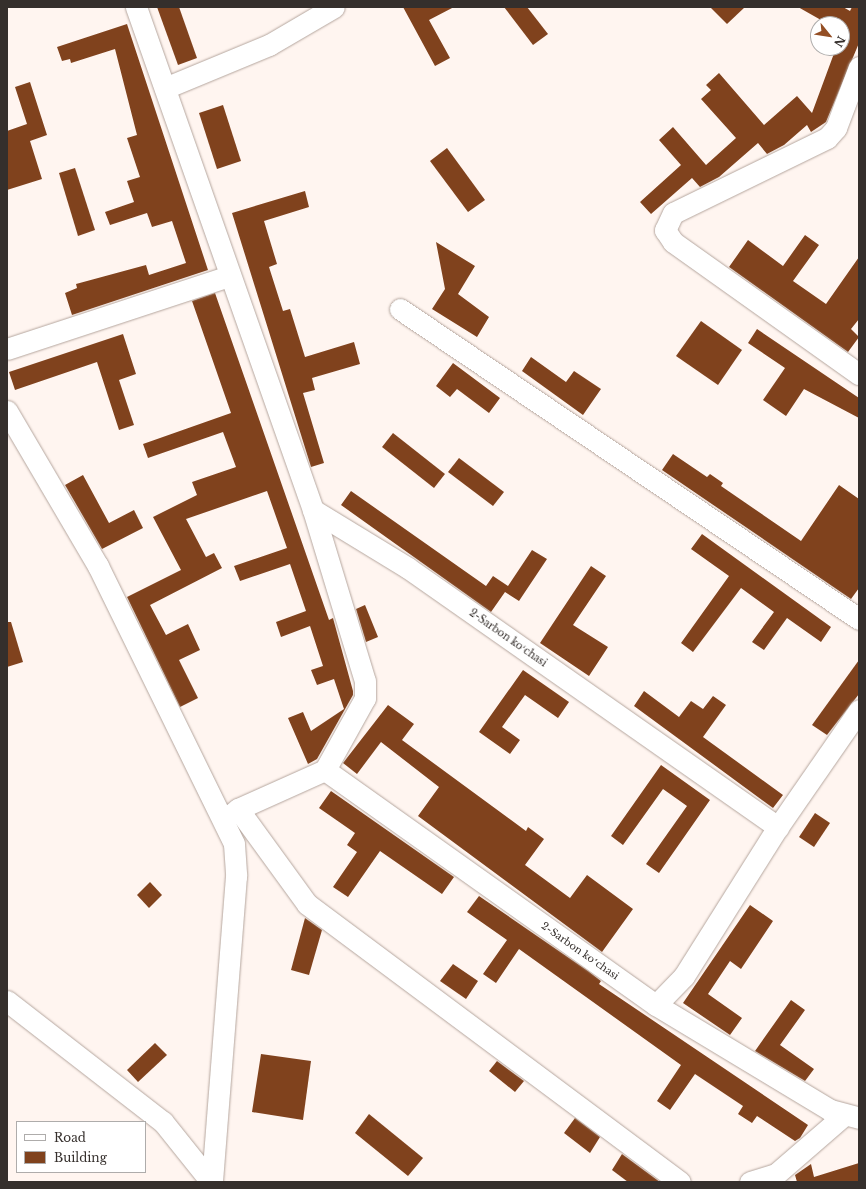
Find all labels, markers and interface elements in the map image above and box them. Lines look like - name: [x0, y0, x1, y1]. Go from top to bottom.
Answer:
- north arrow: [810, 16, 850, 56]
- text: N: [831, 34, 848, 49]
- street label: 2-Sarbon koʻchasi: [467, 607, 549, 669]
- street label: 2-Sarbon koʻchasi: [539, 920, 621, 982]
- legend: [16, 1121, 146, 1173]
- text: Road: [54, 1130, 86, 1145]
- text: Building: [54, 1150, 107, 1165]

